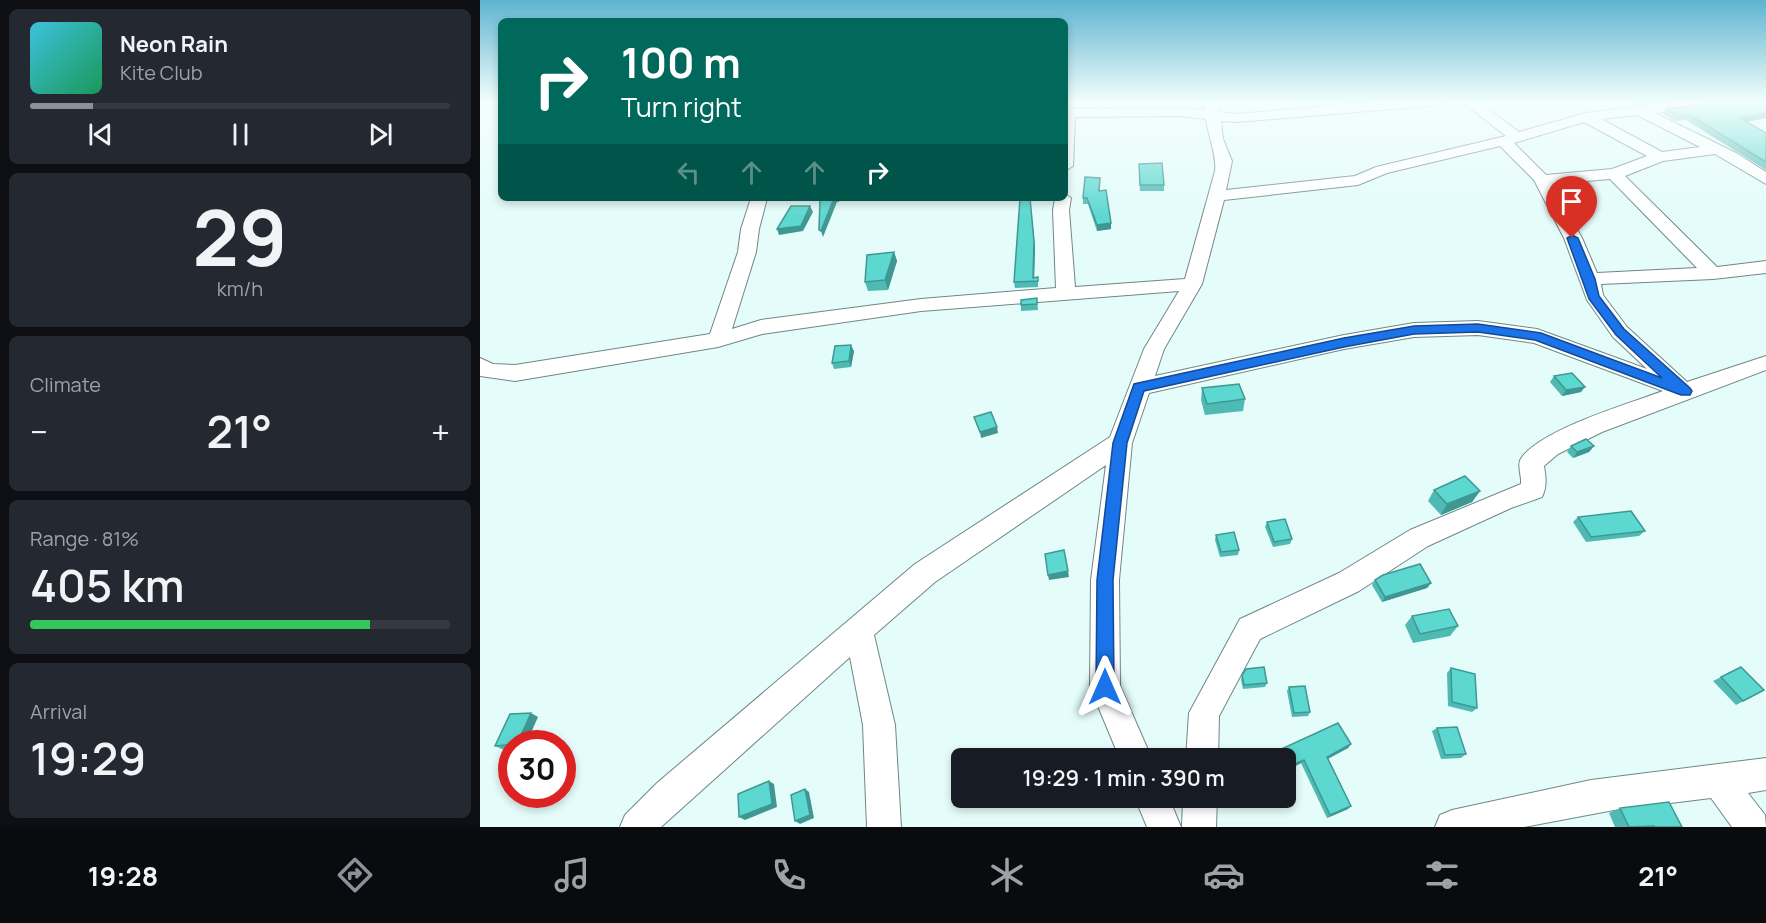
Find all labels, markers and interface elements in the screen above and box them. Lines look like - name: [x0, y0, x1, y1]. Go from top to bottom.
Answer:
- text: Neon Rain: [120, 29, 228, 59]
- text: 100 m: [621, 33, 741, 91]
- icon: right: [522, 42, 600, 120]
- text: Kite Club: [120, 59, 203, 86]
- text: Turn right: [621, 88, 742, 125]
- icon: previous: [84, 118, 117, 151]
- icon: pause: [224, 118, 257, 151]
- icon: next: [364, 118, 397, 151]
- icon: left: [672, 156, 705, 189]
- icon: ahead: [735, 156, 768, 189]
- icon: ahead: [798, 156, 831, 189]
- icon: right: [861, 156, 894, 189]
- pin: [1546, 176, 1597, 238]
- text: 29: [193, 183, 287, 289]
- icon: arrive: [1555, 185, 1588, 218]
- text: km/h: [217, 275, 263, 302]
- text: Climate: [30, 371, 101, 398]
- text: 21°: [207, 400, 272, 462]
- text: −: [30, 409, 48, 454]
- text: +: [431, 409, 450, 454]
- text: Range · 81%: [30, 525, 139, 552]
- text: 405 km: [30, 554, 185, 616]
- position arrow: [1073, 655, 1137, 719]
- text: Arrival: [30, 698, 87, 725]
- text: 19:29: [30, 727, 146, 789]
- speed limit sign: 30: [498, 730, 576, 808]
- text: 19:29 · 1 min · 390 m: [1022, 763, 1225, 793]
- icon: directions: [334, 854, 376, 896]
- icon: music: [551, 854, 593, 896]
- icon: phone: [768, 854, 810, 896]
- icon: climate: [986, 854, 1028, 896]
- icon: car: [1203, 854, 1245, 896]
- icon: filters: [1421, 854, 1463, 896]
- text: 19:28: [88, 857, 158, 894]
- text: 21°: [1638, 857, 1678, 894]

